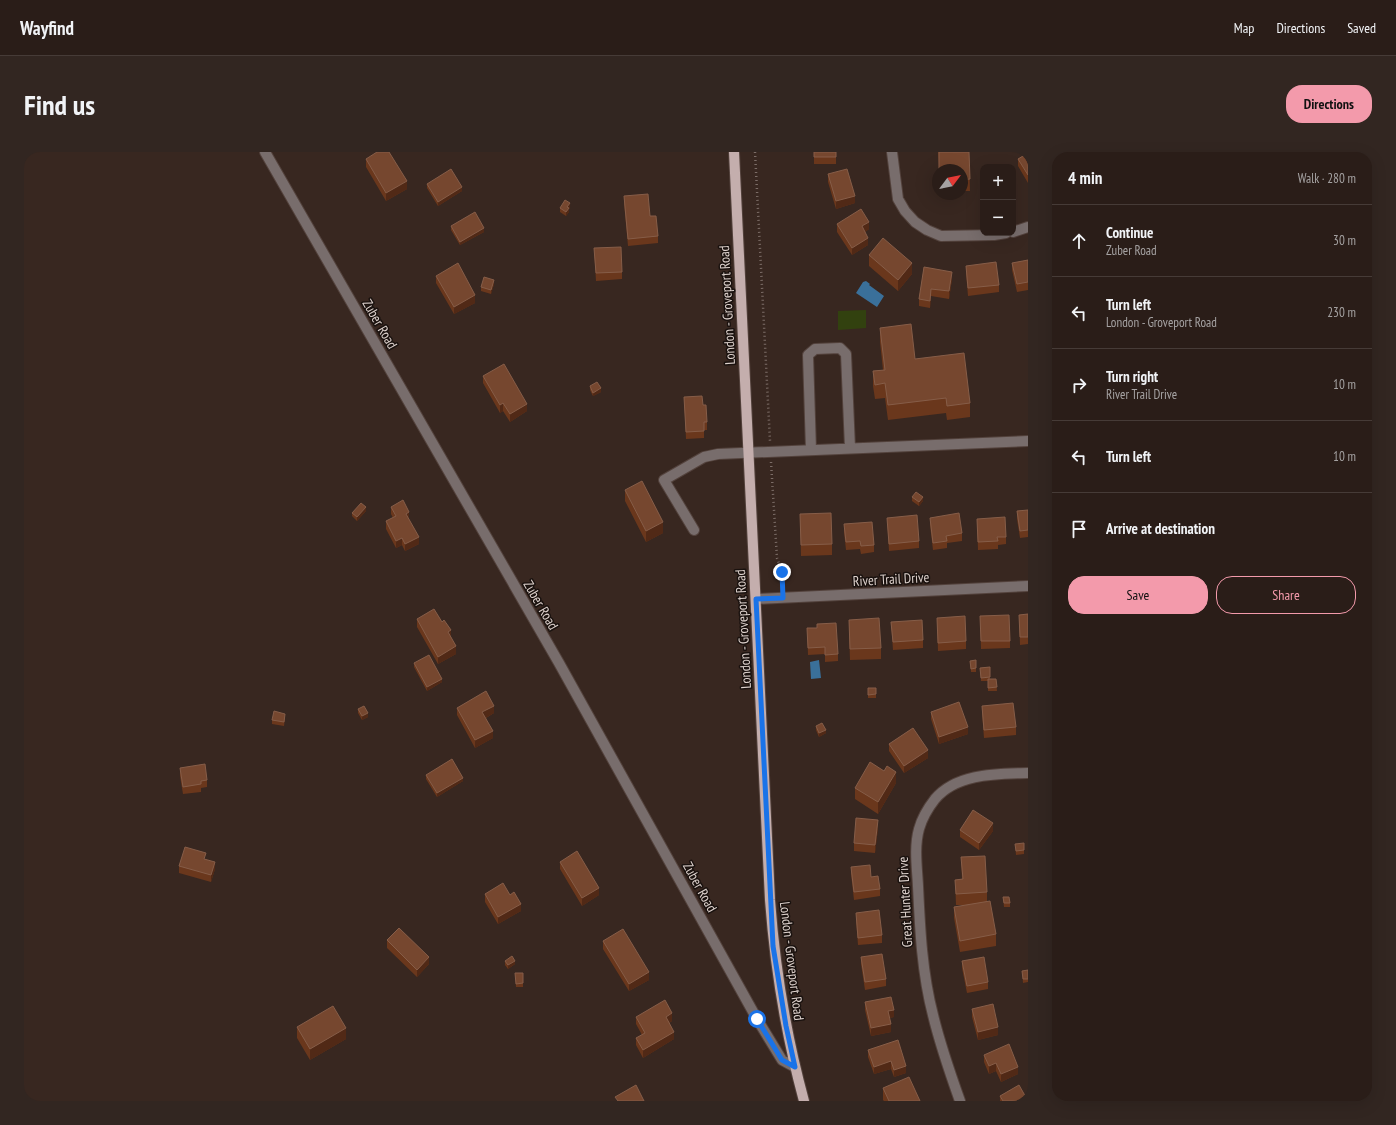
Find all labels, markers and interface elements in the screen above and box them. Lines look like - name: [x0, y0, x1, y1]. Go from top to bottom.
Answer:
- text: Wayfind: [20, 16, 74, 40]
- text: Map: [1234, 19, 1254, 37]
- text: Directions: [1276, 19, 1325, 37]
- text: Saved: [1347, 19, 1376, 37]
- button: Directions: [1286, 85, 1372, 123]
- text: Find us: [24, 86, 95, 123]
- north arrow: [932, 164, 968, 200]
- map controls: [980, 164, 1016, 236]
- button: +: [980, 164, 1016, 200]
- text: 4 min: [1068, 167, 1102, 189]
- text: Walk · 280 m: [1298, 170, 1356, 187]
- button: −: [980, 200, 1016, 236]
- text: Continue: [1106, 223, 1153, 242]
- icon: ahead: [1068, 230, 1090, 252]
- text: 30 m: [1333, 232, 1356, 249]
- text: Zuber Road: [1106, 242, 1157, 259]
- street label: London - Groveport Road: [715, 245, 739, 365]
- text: Turn left: [1106, 295, 1151, 314]
- street label: Zuber Road: [359, 296, 401, 352]
- icon: left: [1068, 302, 1090, 324]
- text: 230 m: [1327, 304, 1356, 321]
- text: London - Groveport Road: [1106, 314, 1217, 331]
- text: Turn right: [1106, 367, 1158, 386]
- icon: right: [1068, 374, 1090, 396]
- text: 10 m: [1333, 376, 1356, 393]
- text: River Trail Drive: [1106, 386, 1177, 403]
- icon: left: [1068, 446, 1090, 468]
- text: Turn left: [1106, 447, 1151, 466]
- text: 10 m: [1333, 448, 1356, 465]
- icon: arrive: [1068, 518, 1090, 540]
- text: Arrive at destination: [1106, 519, 1215, 538]
- route end: [773, 563, 791, 581]
- street label: River Trail Drive: [852, 568, 930, 590]
- street label: London - Groveport Road: [731, 569, 755, 689]
- button: Save: [1068, 576, 1208, 614]
- button: Share: [1216, 576, 1356, 614]
- street label: Zuber Road: [520, 577, 562, 633]
- street label: Great Hunter Drive: [894, 856, 916, 948]
- street label: Zuber Road: [679, 859, 721, 915]
- street label: London - Groveport Road: [776, 901, 808, 1021]
- route start: [748, 1010, 766, 1028]

